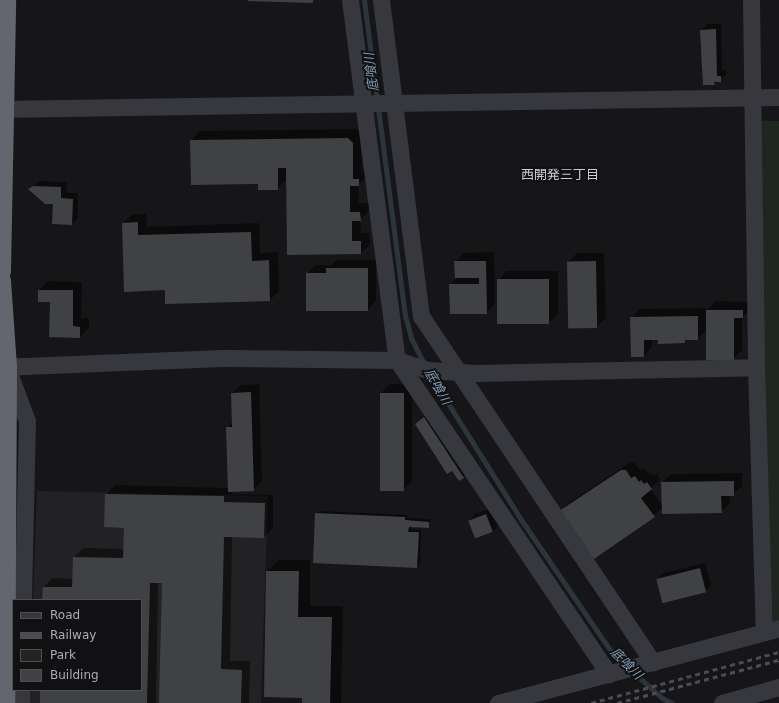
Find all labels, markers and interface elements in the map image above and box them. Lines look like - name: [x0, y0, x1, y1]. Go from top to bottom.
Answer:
- water label: 底喰川: [362, 52, 382, 92]
- district label: 西開発三丁目: [521, 167, 599, 183]
- water label: 底喰川: [420, 366, 454, 408]
- legend: [12, 599, 142, 691]
- text: Road: [50, 608, 80, 622]
- text: Railway: [50, 628, 96, 642]
- water label: 底喰川: [607, 645, 645, 683]
- text: Park: [50, 648, 76, 662]
- text: Building: [50, 668, 99, 682]

